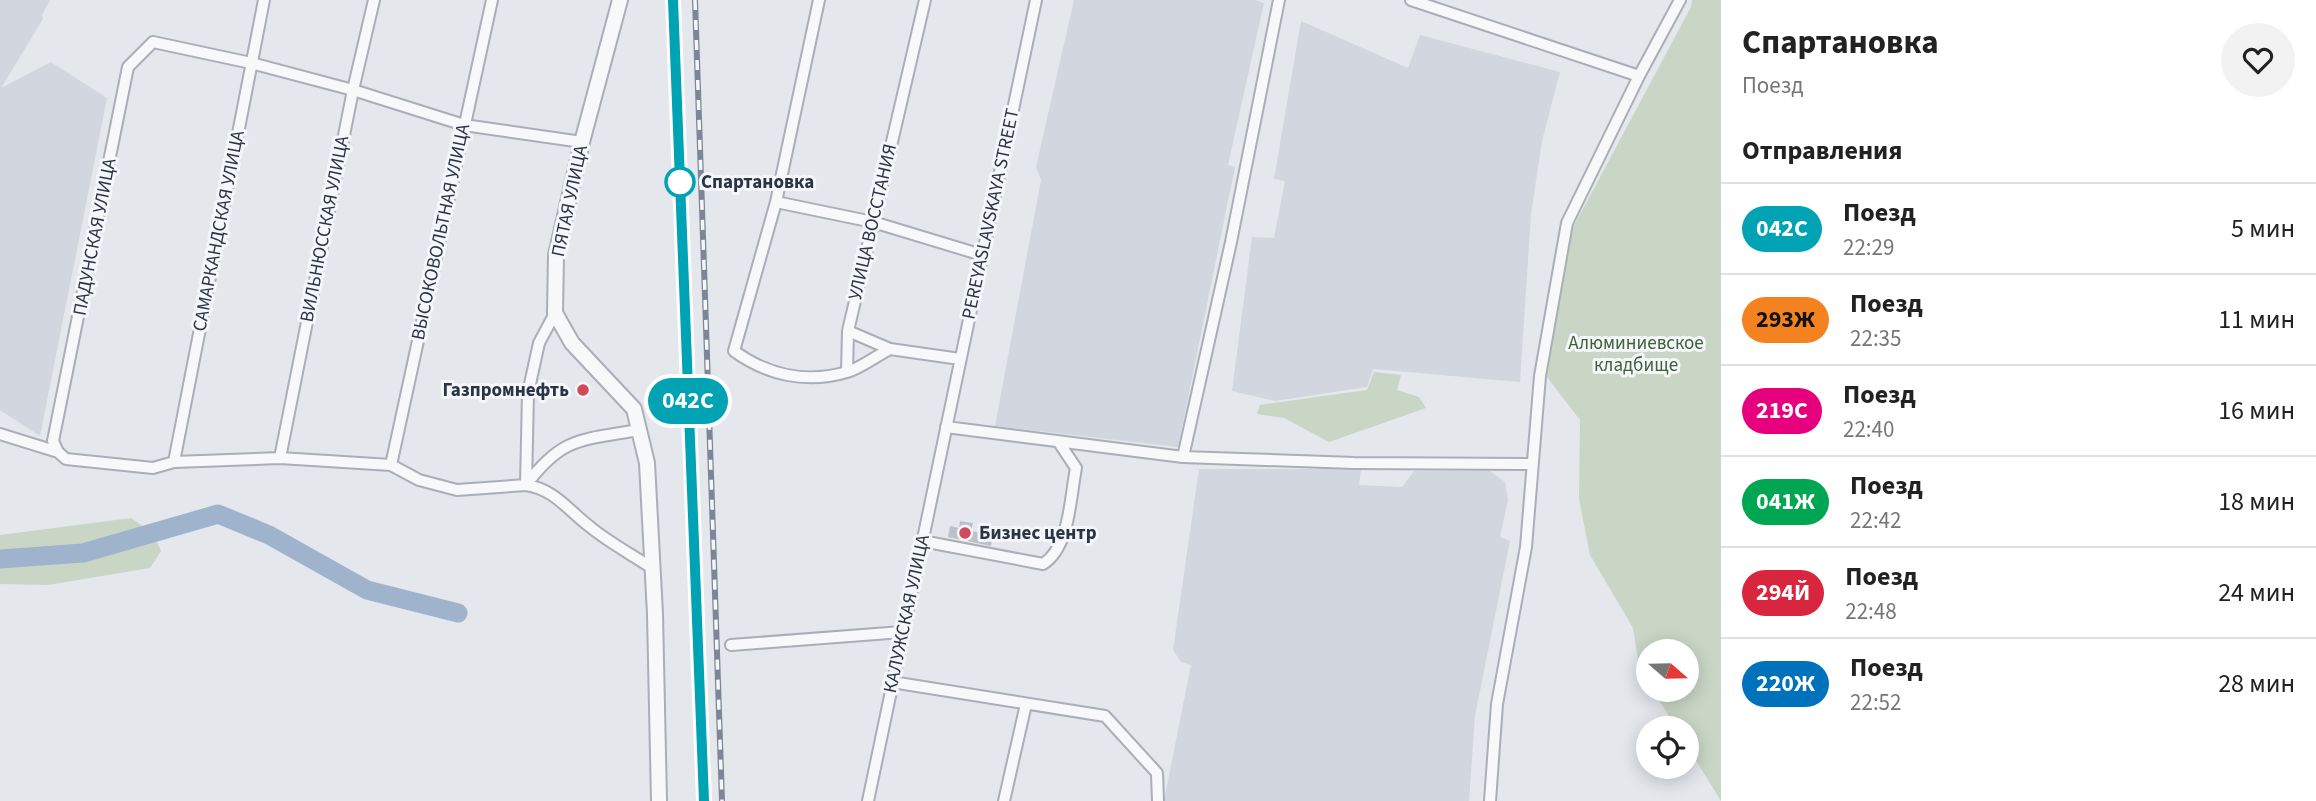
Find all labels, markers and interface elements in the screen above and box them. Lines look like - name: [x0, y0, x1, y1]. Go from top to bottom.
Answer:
- text: Спартановка: [1742, 19, 1939, 66]
- button: heart: [2221, 23, 2295, 97]
- text: Поезд: [1742, 69, 1803, 102]
- street label: PEREYASLAVSKAYA STREET: [955, 106, 1027, 322]
- street label: ВЫСОКОВОЛЬТНАЯ УЛИЦА: [405, 121, 477, 343]
- street label: САМАРКАНДСКАЯ УЛИЦА: [186, 127, 252, 334]
- text: Отправления: [1742, 132, 1902, 169]
- street label: ВИЛЬНЮССКАЯ УЛИЦА: [294, 133, 356, 324]
- street label: УЛИЦА ВОССТАНИЯ: [842, 141, 904, 303]
- street label: ПЯТАЯ УЛИЦА: [545, 142, 595, 259]
- street label: ПАДУНСКАЯ УЛИЦА: [67, 155, 124, 318]
- marker: Спартановка: [665, 167, 695, 197]
- place label: Спартановка: [701, 169, 814, 196]
- text: Поезд: [1843, 194, 1916, 231]
- text: 5 мин: [2231, 210, 2295, 247]
- text: 042С: [1756, 211, 1808, 246]
- text: 22:29: [1843, 231, 1894, 264]
- text: Поезд: [1850, 285, 1923, 322]
- text: 11 мин: [2218, 301, 2295, 338]
- text: 293Ж: [1756, 302, 1815, 337]
- text: 22:35: [1850, 322, 1901, 355]
- park label: Алюминиевское кладбище: [1568, 330, 1704, 379]
- text: Поезд: [1843, 376, 1916, 413]
- place label: Газпромнефть: [442, 377, 569, 404]
- line badge: 042С: [639, 378, 737, 424]
- marker: Газпромнефть: [575, 382, 591, 398]
- text: 042С: [662, 383, 714, 418]
- text: 16 мин: [2218, 392, 2295, 429]
- text: 219С: [1756, 393, 1808, 428]
- text: 22:40: [1843, 413, 1894, 446]
- text: Поезд: [1850, 467, 1923, 504]
- text: 18 мин: [2218, 483, 2295, 520]
- text: 041Ж: [1756, 484, 1815, 519]
- text: 22:42: [1850, 504, 1901, 537]
- place label: Бизнес центр: [979, 520, 1097, 547]
- marker: Бизнес центр: [957, 525, 973, 541]
- street label: КАЛУЖСКАЯ УЛИЦА: [877, 532, 937, 696]
- text: Поезд: [1845, 558, 1918, 595]
- text: 24 мин: [2218, 574, 2295, 611]
- text: 294Й: [1756, 575, 1810, 610]
- text: 22:48: [1845, 595, 1897, 628]
- north arrow: [1636, 639, 1699, 702]
- map controls: [1636, 639, 1699, 779]
- text: Поезд: [1850, 649, 1923, 686]
- text: 28 мин: [2218, 665, 2295, 702]
- text: 220Ж: [1756, 666, 1815, 701]
- text: 22:52: [1850, 686, 1901, 719]
- button: locate: [1636, 716, 1699, 779]

